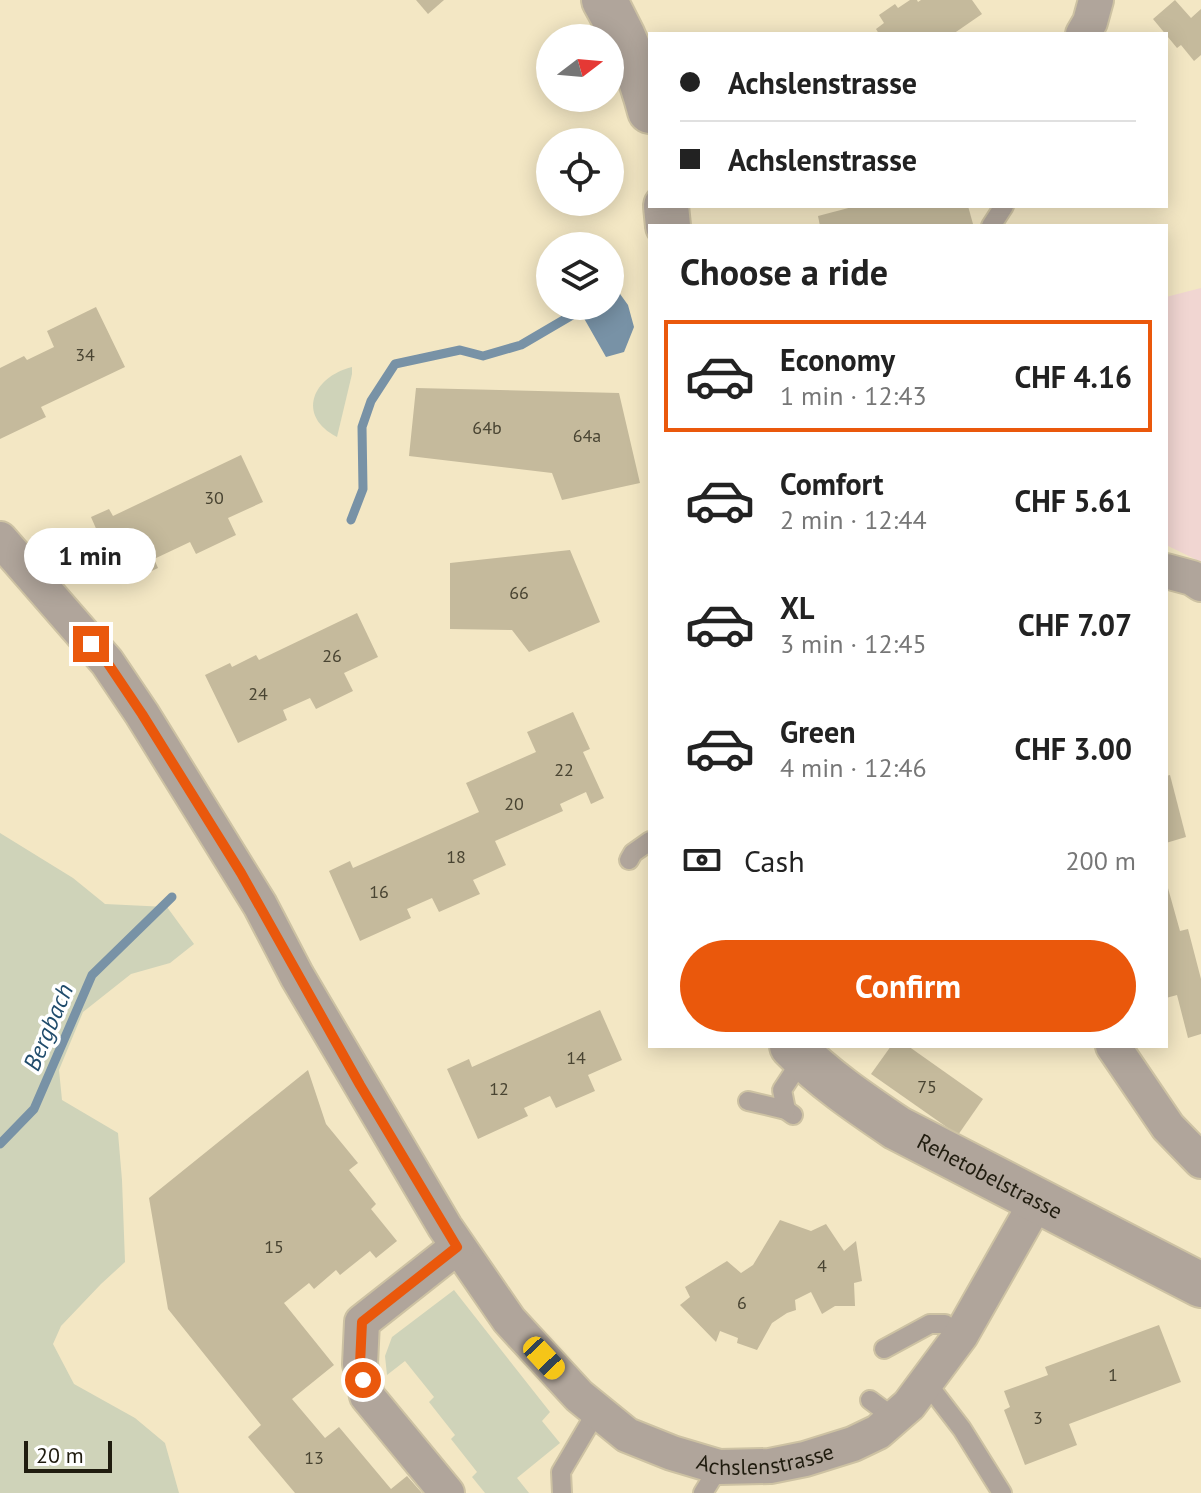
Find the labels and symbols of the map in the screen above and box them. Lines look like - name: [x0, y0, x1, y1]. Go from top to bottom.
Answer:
- north arrow: [536, 24, 624, 112]
- house number: 34: [75, 343, 95, 366]
- house number: 64b: [472, 416, 502, 439]
- house number: 64a: [573, 424, 601, 447]
- house number: 30: [204, 486, 224, 509]
- callout: 1 min: [25, 528, 157, 584]
- house number: 66: [509, 581, 529, 604]
- route end: [73, 626, 109, 662]
- house number: 26: [322, 644, 342, 667]
- house number: 24: [248, 682, 268, 705]
- house number: 22: [554, 758, 574, 781]
- house number: 20: [504, 792, 524, 815]
- house number: 18: [446, 845, 466, 868]
- house number: 16: [369, 880, 389, 903]
- water label: Bergbach: [16, 979, 80, 1075]
- house number: 14: [566, 1046, 586, 1069]
- house number: 75: [917, 1075, 937, 1098]
- house number: 12: [489, 1077, 509, 1100]
- street label: Rehetobelstrasse: [912, 1127, 1067, 1225]
- house number: 15: [264, 1235, 284, 1258]
- house number: 4: [817, 1254, 827, 1277]
- house number: 6: [737, 1291, 747, 1314]
- car: [519, 1332, 569, 1384]
- route start: [345, 1362, 381, 1398]
- house number: 1: [1108, 1363, 1118, 1386]
- house number: 3: [1033, 1406, 1043, 1429]
- scale bar: [24, 1437, 112, 1473]
- street label: Achslenstrasse: [694, 1437, 837, 1481]
- house number: 13: [304, 1446, 324, 1469]

